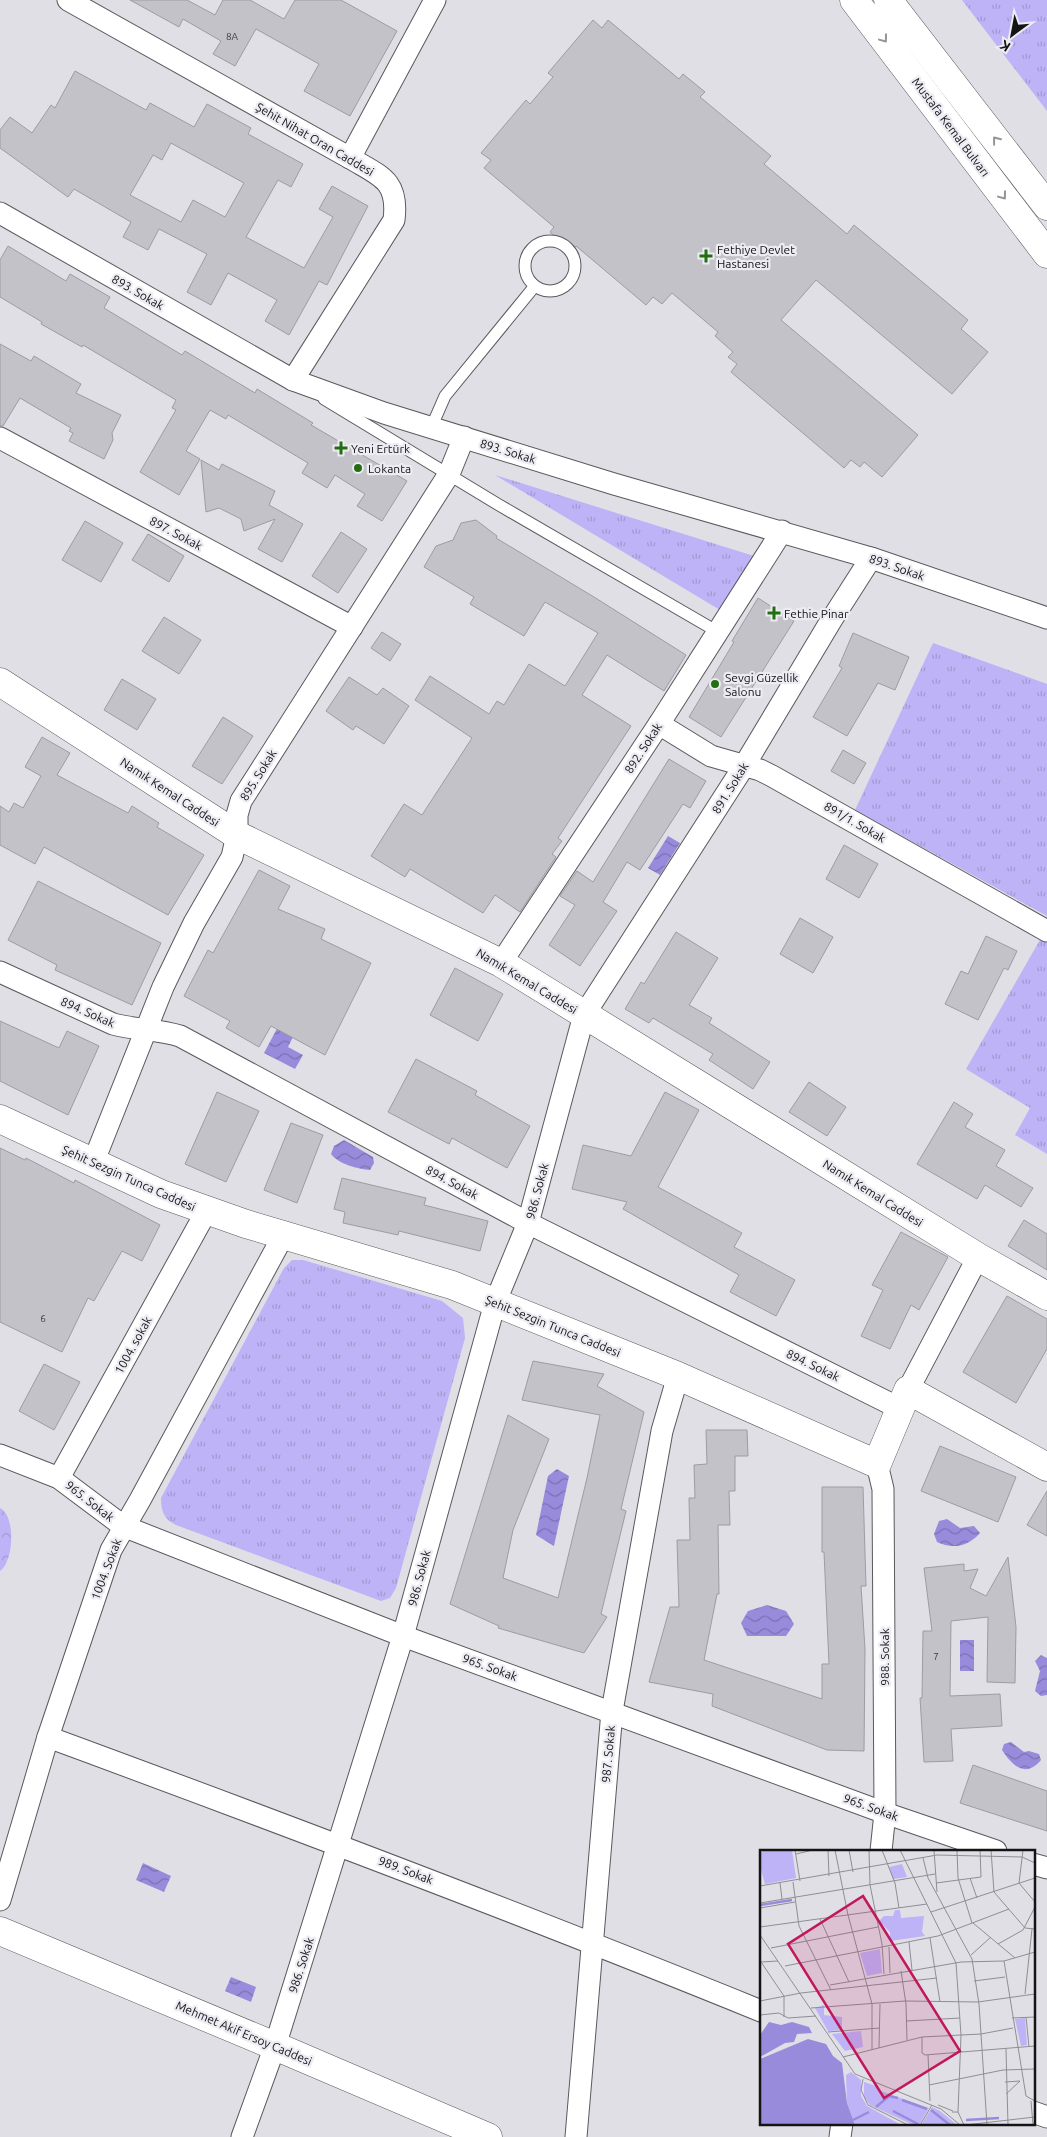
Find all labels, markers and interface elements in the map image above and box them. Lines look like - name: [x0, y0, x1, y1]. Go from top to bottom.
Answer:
- north arrow: [987, 10, 1037, 60]
- house number: 8A: [226, 31, 239, 42]
- one-way arrow: [878, 33, 887, 43]
- text: K: [996, 36, 1013, 55]
- street label: Mustafa Kemal Bulvarı: [910, 75, 992, 179]
- street label: Şehit Nihat Oran Caddesi: [254, 100, 376, 178]
- one-way arrow: [993, 136, 1002, 146]
- one-way arrow: [997, 190, 1006, 200]
- place label: Fethiye Devlet Hastanesi: [717, 243, 795, 270]
- marker: Fethiye Devlet Hastanesi: [699, 249, 713, 263]
- street label: 893. Sokak: [110, 272, 166, 312]
- street label: 893. Sokak: [479, 436, 537, 466]
- marker: Yeni Ertürk: [335, 442, 347, 454]
- place label: Yeni Ertürk: [351, 442, 410, 455]
- marker: Lokanta: [352, 462, 364, 474]
- place label: Lokanta: [368, 462, 411, 475]
- street label: 897. Sokak: [148, 514, 204, 552]
- street label: 893. Sokak: [868, 551, 926, 583]
- marker: Fethie Pinar: [768, 607, 780, 619]
- place label: Fethie Pinar: [784, 607, 849, 620]
- place label: Sevgi Güzellik Salonu: [725, 671, 798, 698]
- marker: Sevgi Güzellik Salonu: [709, 678, 721, 690]
- street label: 892. Sokak: [622, 720, 664, 776]
- street label: 895. Sokak: [237, 747, 279, 803]
- street label: Namık Kemal Caddesi: [118, 755, 222, 829]
- street label: 891. Sokak: [709, 760, 751, 816]
- street label: 891/1. Sokak: [822, 799, 888, 845]
- street label: Namık Kemal Caddesi: [474, 946, 580, 1016]
- street label: 894. Sokak: [59, 994, 117, 1030]
- street label: Şehit Sezgin Tunca Caddesi: [60, 1143, 198, 1213]
- street label: Namık Kemal Caddesi: [821, 1157, 925, 1229]
- street label: 986. Sokak: [523, 1162, 551, 1220]
- street label: 894. Sokak: [424, 1163, 480, 1201]
- street label: Şehit Sezgin Tunca Caddesi: [483, 1293, 623, 1359]
- house number: 6: [40, 1313, 46, 1324]
- street label: 1004. sokak: [112, 1314, 154, 1376]
- street label: 894. Sokak: [784, 1347, 842, 1383]
- street label: 965. Sokak: [63, 1478, 117, 1524]
- street label: 1004. Sokak: [88, 1537, 124, 1601]
- street label: 986. Sokak: [405, 1549, 433, 1607]
- street label: 988. Sokak: [878, 1628, 891, 1686]
- street label: 965. Sokak: [461, 1651, 519, 1683]
- house number: 7: [933, 1651, 939, 1662]
- street label: 987. Sokak: [599, 1725, 617, 1783]
- street label: 965. Sokak: [842, 1791, 900, 1823]
- inset map: [760, 1850, 1034, 2124]
- street label: 989. Sokak: [377, 1854, 435, 1886]
- street label: 986. Sokak: [286, 1936, 316, 1994]
- street label: Mehmet Akif Ersoy Caddesi: [174, 1998, 314, 2068]

